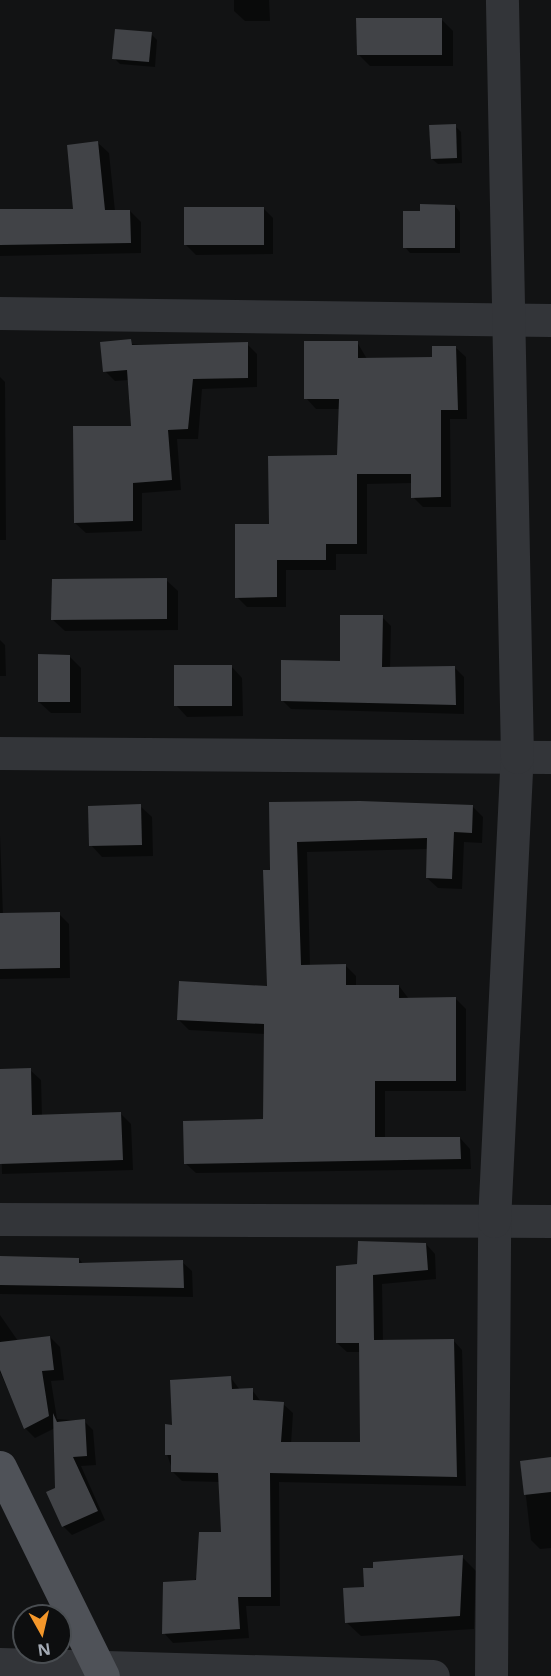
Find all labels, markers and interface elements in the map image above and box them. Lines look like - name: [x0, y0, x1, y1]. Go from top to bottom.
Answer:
- north arrow: [12, 1604, 72, 1664]
- text: N: [36, 1638, 52, 1662]

